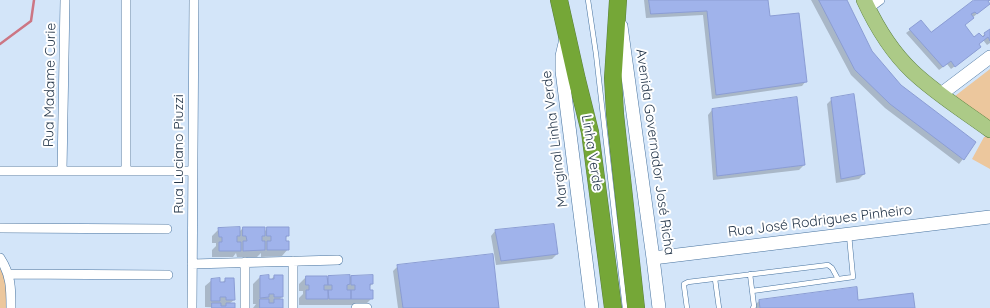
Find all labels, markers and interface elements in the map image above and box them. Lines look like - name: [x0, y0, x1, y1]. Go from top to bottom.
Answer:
- street label: Rua Madame Curie: [41, 23, 59, 147]
- street label: Avenida Governador José Richa: [632, 48, 678, 256]
- street label: Marginal Linha Verde: [538, 70, 572, 208]
- street label: Rua Luciano Piuzzi: [171, 94, 187, 214]
- street label: Linha Verde: [578, 114, 606, 192]
- street label: Rua José Rodrigues Pinheiro: [727, 201, 913, 241]

